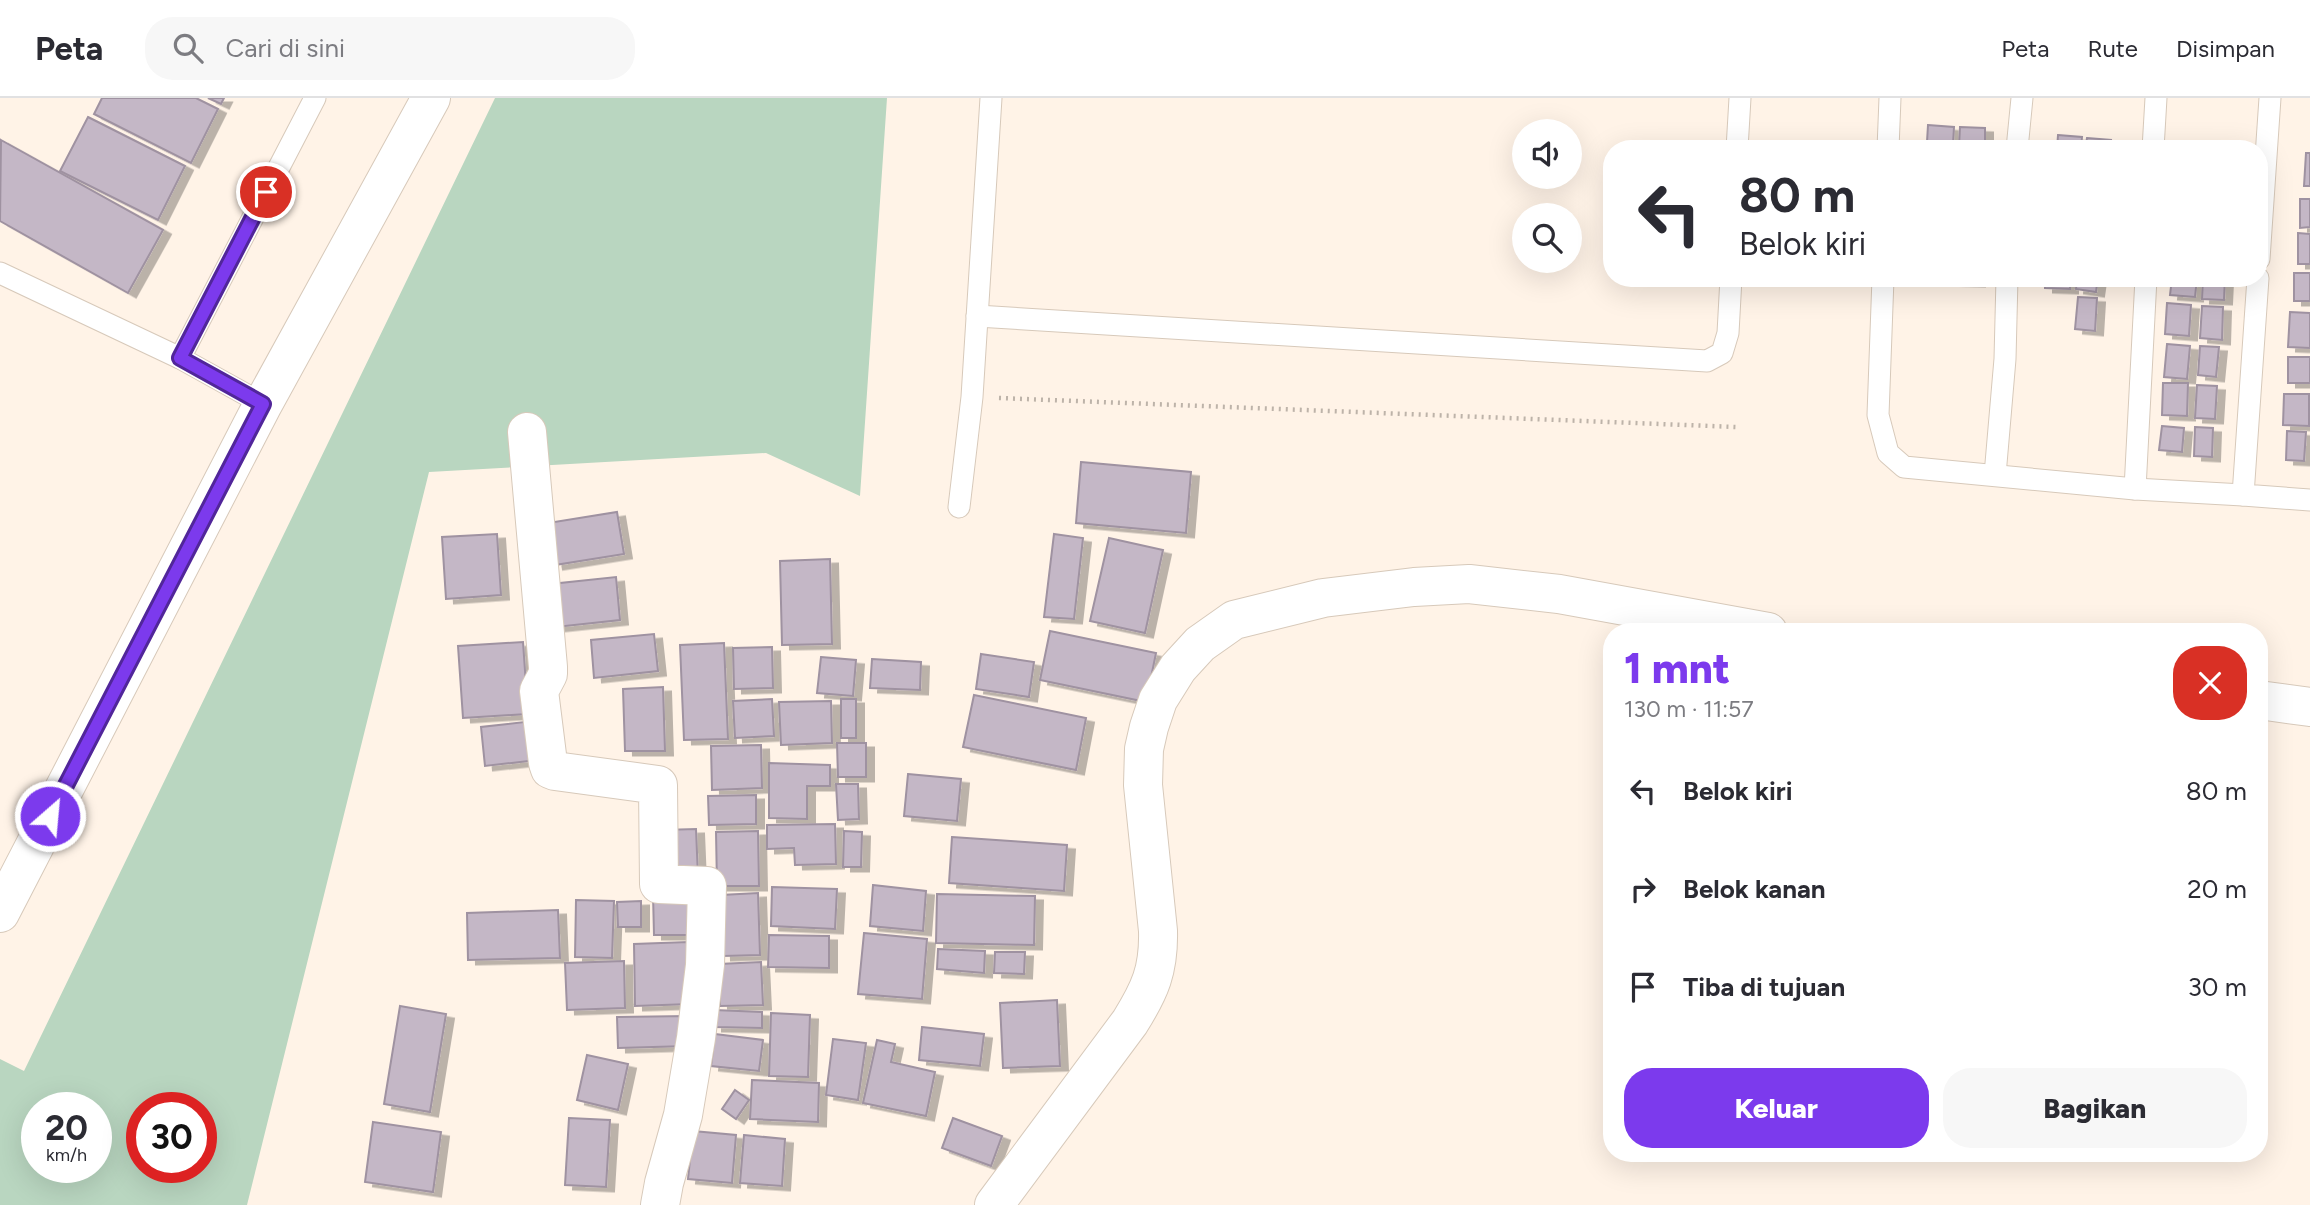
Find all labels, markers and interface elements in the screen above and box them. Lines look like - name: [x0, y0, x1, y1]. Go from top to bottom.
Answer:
- search box: [145, 17, 635, 80]
- text: Peta: [35, 29, 103, 68]
- icon: search: [169, 29, 207, 67]
- text: Cari di sini: [225, 32, 345, 64]
- text: Peta: [2001, 34, 2049, 63]
- text: Rute: [2087, 34, 2138, 63]
- text: Disimpan: [2176, 34, 2275, 63]
- map controls: [1512, 119, 1582, 273]
- button: sound: [1512, 119, 1582, 189]
- pin: [236, 162, 296, 222]
- text: 80 m: [1739, 165, 1855, 224]
- icon: left: [1624, 168, 1715, 259]
- icon: arrive: [247, 173, 285, 211]
- button: search: [1512, 203, 1582, 273]
- text: Belok kiri: [1739, 225, 1866, 263]
- text: 1 mnt: [1624, 643, 1730, 694]
- button: close: [2173, 646, 2247, 720]
- text: 130 m · 11:57: [1624, 695, 1754, 723]
- icon: left: [1624, 772, 1662, 810]
- text: Belok kiri: [1683, 775, 1792, 807]
- text: 80 m: [2186, 775, 2247, 807]
- position arrow: [13, 779, 87, 853]
- icon: right: [1624, 870, 1662, 908]
- text: Belok kanan: [1683, 873, 1826, 905]
- text: 20 m: [2187, 873, 2247, 905]
- icon: arrive: [1624, 968, 1662, 1006]
- text: Tiba di tujuan: [1683, 971, 1845, 1003]
- text: 30 m: [2188, 971, 2247, 1003]
- button: Keluar: [1624, 1068, 1929, 1148]
- button: Bagikan: [1943, 1068, 2247, 1148]
- speed limit sign: 30: [126, 1092, 217, 1183]
- text: 20: [45, 1107, 88, 1149]
- text: km/h: [46, 1144, 87, 1166]

